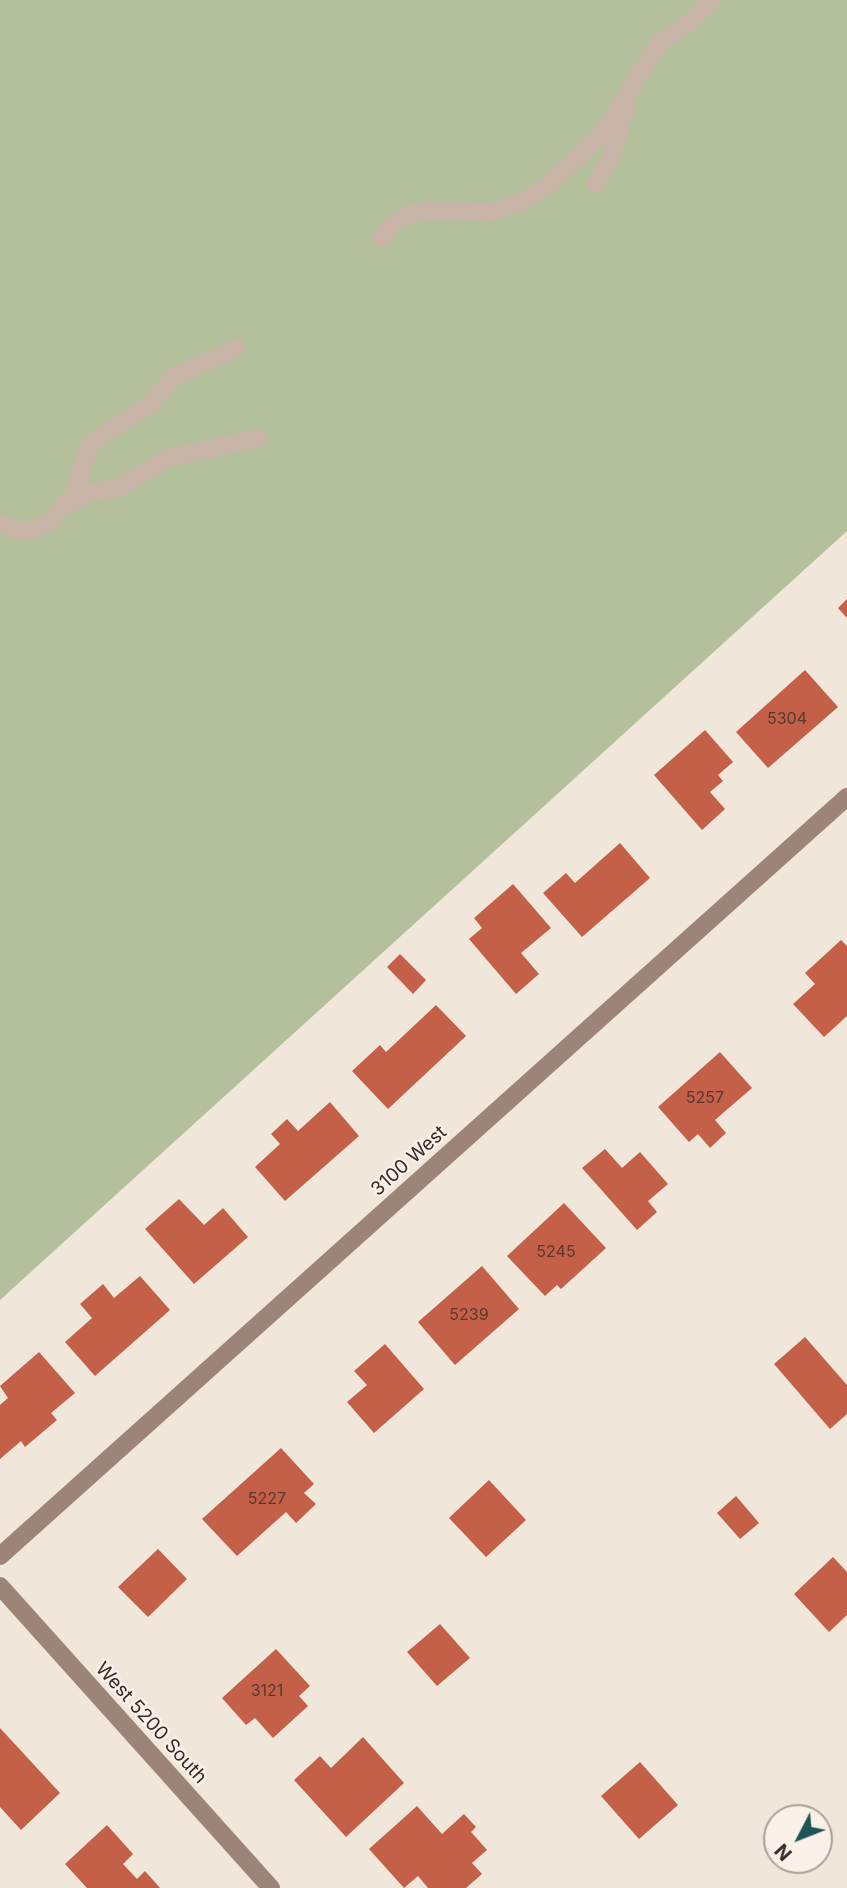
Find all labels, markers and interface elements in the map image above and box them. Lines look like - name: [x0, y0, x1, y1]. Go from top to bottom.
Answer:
- house number: 5304: [767, 709, 807, 729]
- house number: 5257: [686, 1088, 724, 1108]
- street label: 3100 West: [366, 1121, 452, 1201]
- house number: 5245: [536, 1242, 576, 1262]
- house number: 5239: [449, 1305, 489, 1325]
- house number: 5227: [248, 1489, 286, 1509]
- street label: West 5200 South: [91, 1658, 211, 1788]
- house number: 3121: [251, 1681, 283, 1701]
- north arrow: [763, 1804, 833, 1874]
- text: N: [770, 1839, 797, 1865]

